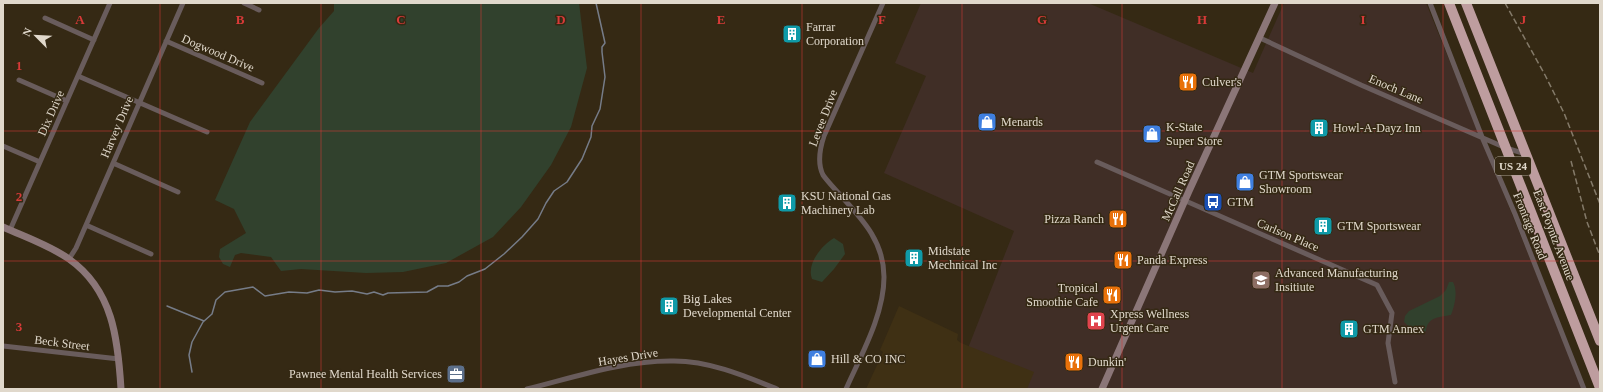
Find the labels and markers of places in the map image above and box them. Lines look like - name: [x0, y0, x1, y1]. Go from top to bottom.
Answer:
- place label: Farrar Corporation: [806, 20, 864, 48]
- building icon: Farrar Corporation: [781, 23, 803, 45]
- restaurant icon: Culver's: [1177, 71, 1199, 93]
- place label: Culver's: [1202, 75, 1242, 89]
- shop icon: Menards: [976, 111, 998, 133]
- place label: Menards: [1001, 115, 1043, 129]
- building icon: Howl-A-Dayz Inn: [1308, 117, 1330, 139]
- place label: K-State Super Store: [1166, 120, 1222, 148]
- place label: Howl-A-Dayz Inn: [1333, 121, 1421, 135]
- shop icon: K-State Super Store: [1141, 123, 1163, 145]
- place label: GTM Sportswear Showroom: [1259, 168, 1343, 196]
- shop icon: GTM Sportswear Showroom: [1234, 171, 1256, 193]
- place label: KSU National Gas Machinery Lab: [801, 189, 891, 217]
- bus stop icon: GTM: [1202, 191, 1224, 213]
- building icon: KSU National Gas Machinery Lab: [776, 192, 798, 214]
- place label: GTM: [1227, 195, 1254, 209]
- restaurant icon: Pizza Ranch: [1107, 208, 1129, 230]
- place label: Pizza Ranch: [1044, 212, 1104, 226]
- building icon: GTM Sportswear: [1312, 215, 1334, 237]
- place label: GTM Sportswear: [1337, 219, 1421, 233]
- place label: Midstate Mechnical Inc: [928, 244, 997, 272]
- building icon: Midstate Mechnical Inc: [903, 247, 925, 269]
- restaurant icon: Panda Express: [1112, 249, 1134, 271]
- place label: Panda Express: [1137, 253, 1208, 267]
- place label: Advanced Manufacturing Insitiute: [1275, 266, 1398, 294]
- school or university icon: Advanced Manufacturing Insitiute: [1250, 269, 1272, 291]
- place label: Tropical Smoothie Cafe: [1026, 281, 1099, 309]
- restaurant icon: Tropical Smoothie Cafe: [1101, 284, 1123, 306]
- place label: Big Lakes Developmental Center: [683, 292, 791, 320]
- building icon: Big Lakes Developmental Center: [658, 295, 680, 317]
- place label: Xpress Wellness Urgent Care: [1110, 307, 1189, 335]
- hospital icon: Xpress Wellness Urgent Care: [1085, 310, 1107, 332]
- building icon: GTM Annex: [1338, 318, 1360, 340]
- place label: GTM Annex: [1363, 322, 1424, 336]
- shop icon: Hill & CO INC: [806, 348, 828, 370]
- restaurant icon: Dunkin': [1063, 351, 1085, 373]
- place label: Hill & CO INC: [831, 352, 905, 366]
- place label: Dunkin': [1088, 355, 1126, 369]
- office icon: Pawnee Mental Health Services: [445, 363, 467, 385]
- place label: Pawnee Mental Health Services: [289, 367, 442, 381]

